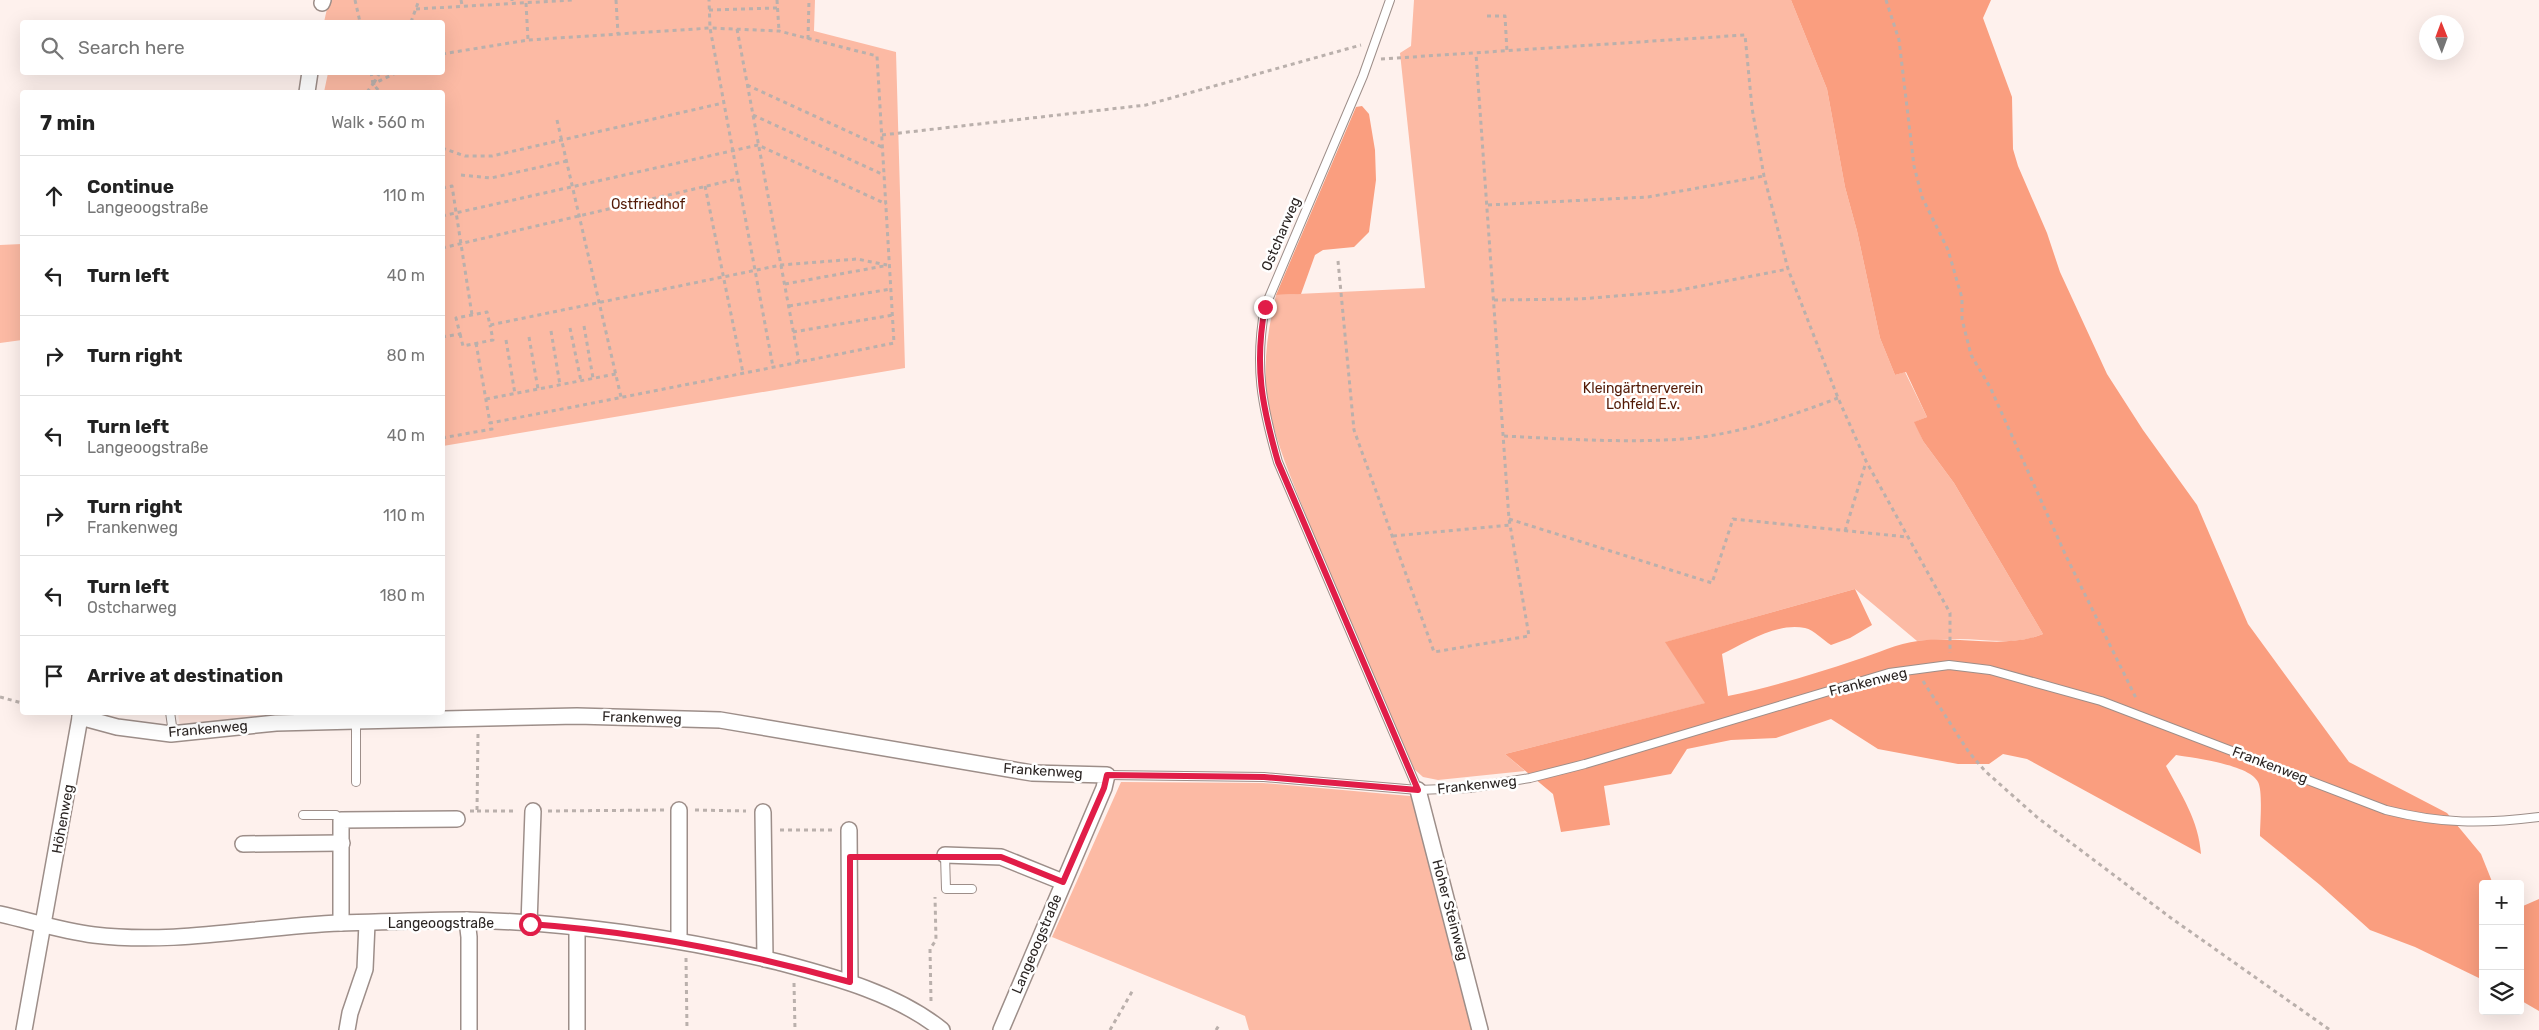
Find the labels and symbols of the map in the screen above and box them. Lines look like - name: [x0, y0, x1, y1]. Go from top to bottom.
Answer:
- north arrow: [2419, 15, 2464, 60]
- street label: Ostcharweg: [1258, 194, 1304, 274]
- park label: Ostfriedhof: [611, 196, 686, 213]
- route end: [1254, 296, 1277, 319]
- park label: Kleingärtnerverein Lohfeld E.v.: [1583, 380, 1703, 413]
- street label: Frankenweg: [1827, 664, 1909, 700]
- street label: Frankenweg: [602, 708, 682, 728]
- street label: Frankenweg: [168, 717, 248, 741]
- street label: Frankenweg: [2230, 743, 2310, 787]
- street label: Frankenweg: [1003, 760, 1083, 782]
- street label: Frankenweg: [1436, 772, 1518, 798]
- street label: Höhenweg: [49, 783, 77, 855]
- street label: Hoher Steinweg: [1428, 858, 1472, 962]
- street label: Langeoogstraße: [1008, 892, 1066, 996]
- route start: [519, 913, 542, 936]
- street label: Langeoogstraße: [388, 915, 494, 932]

